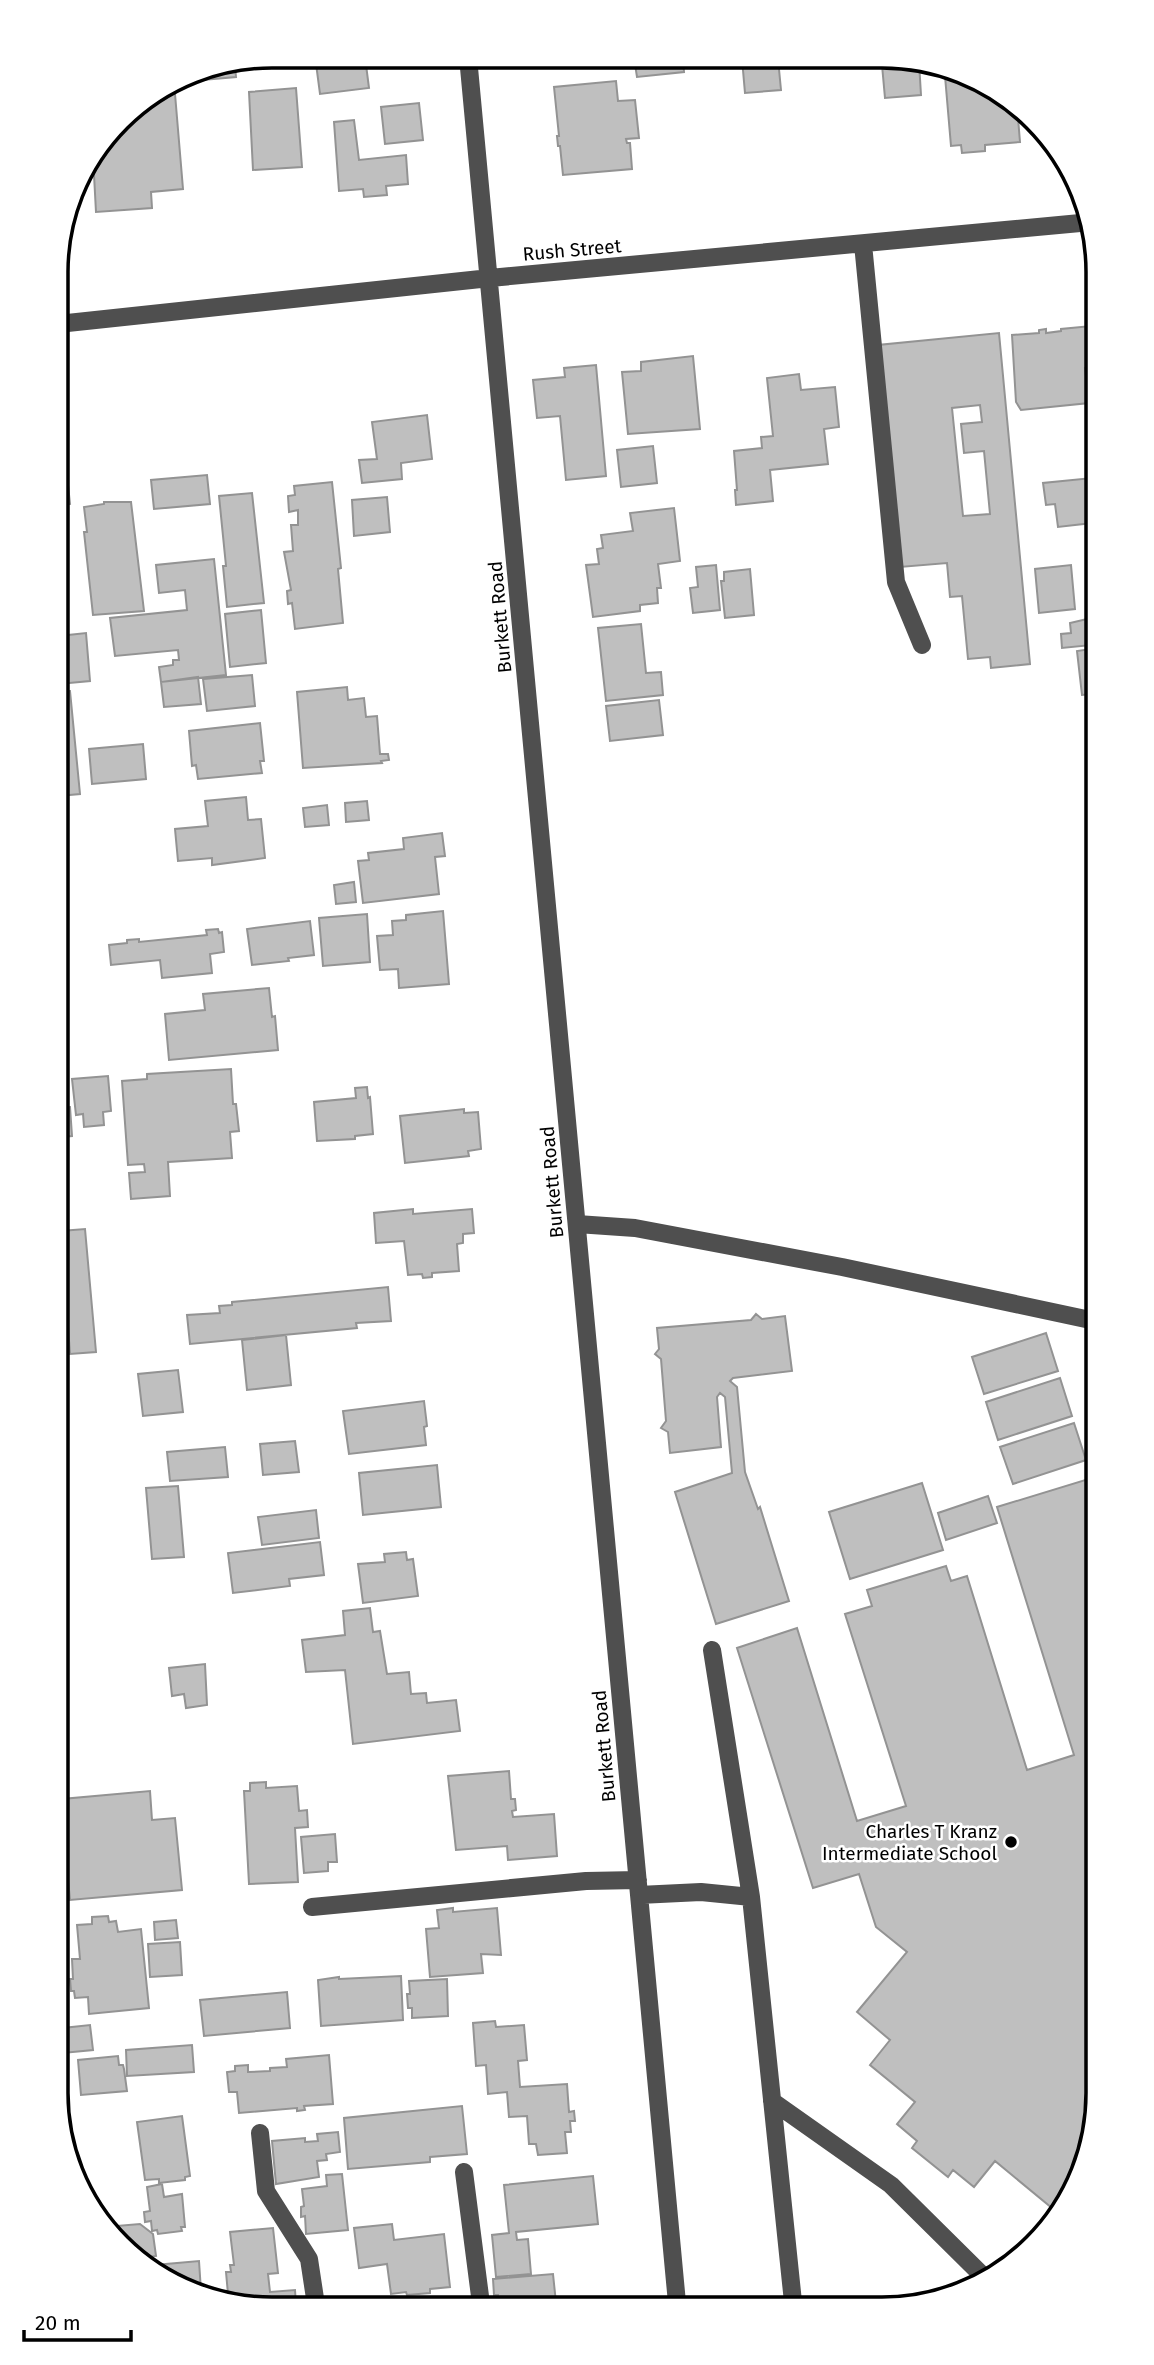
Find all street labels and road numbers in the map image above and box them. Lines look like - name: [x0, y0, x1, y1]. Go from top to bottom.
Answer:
- street label: Rush Street: [522, 234, 623, 266]
- street label: Burkett Road: [484, 560, 516, 674]
- street label: Burkett Road: [536, 1125, 568, 1239]
- street label: Burkett Road: [588, 1689, 620, 1803]

